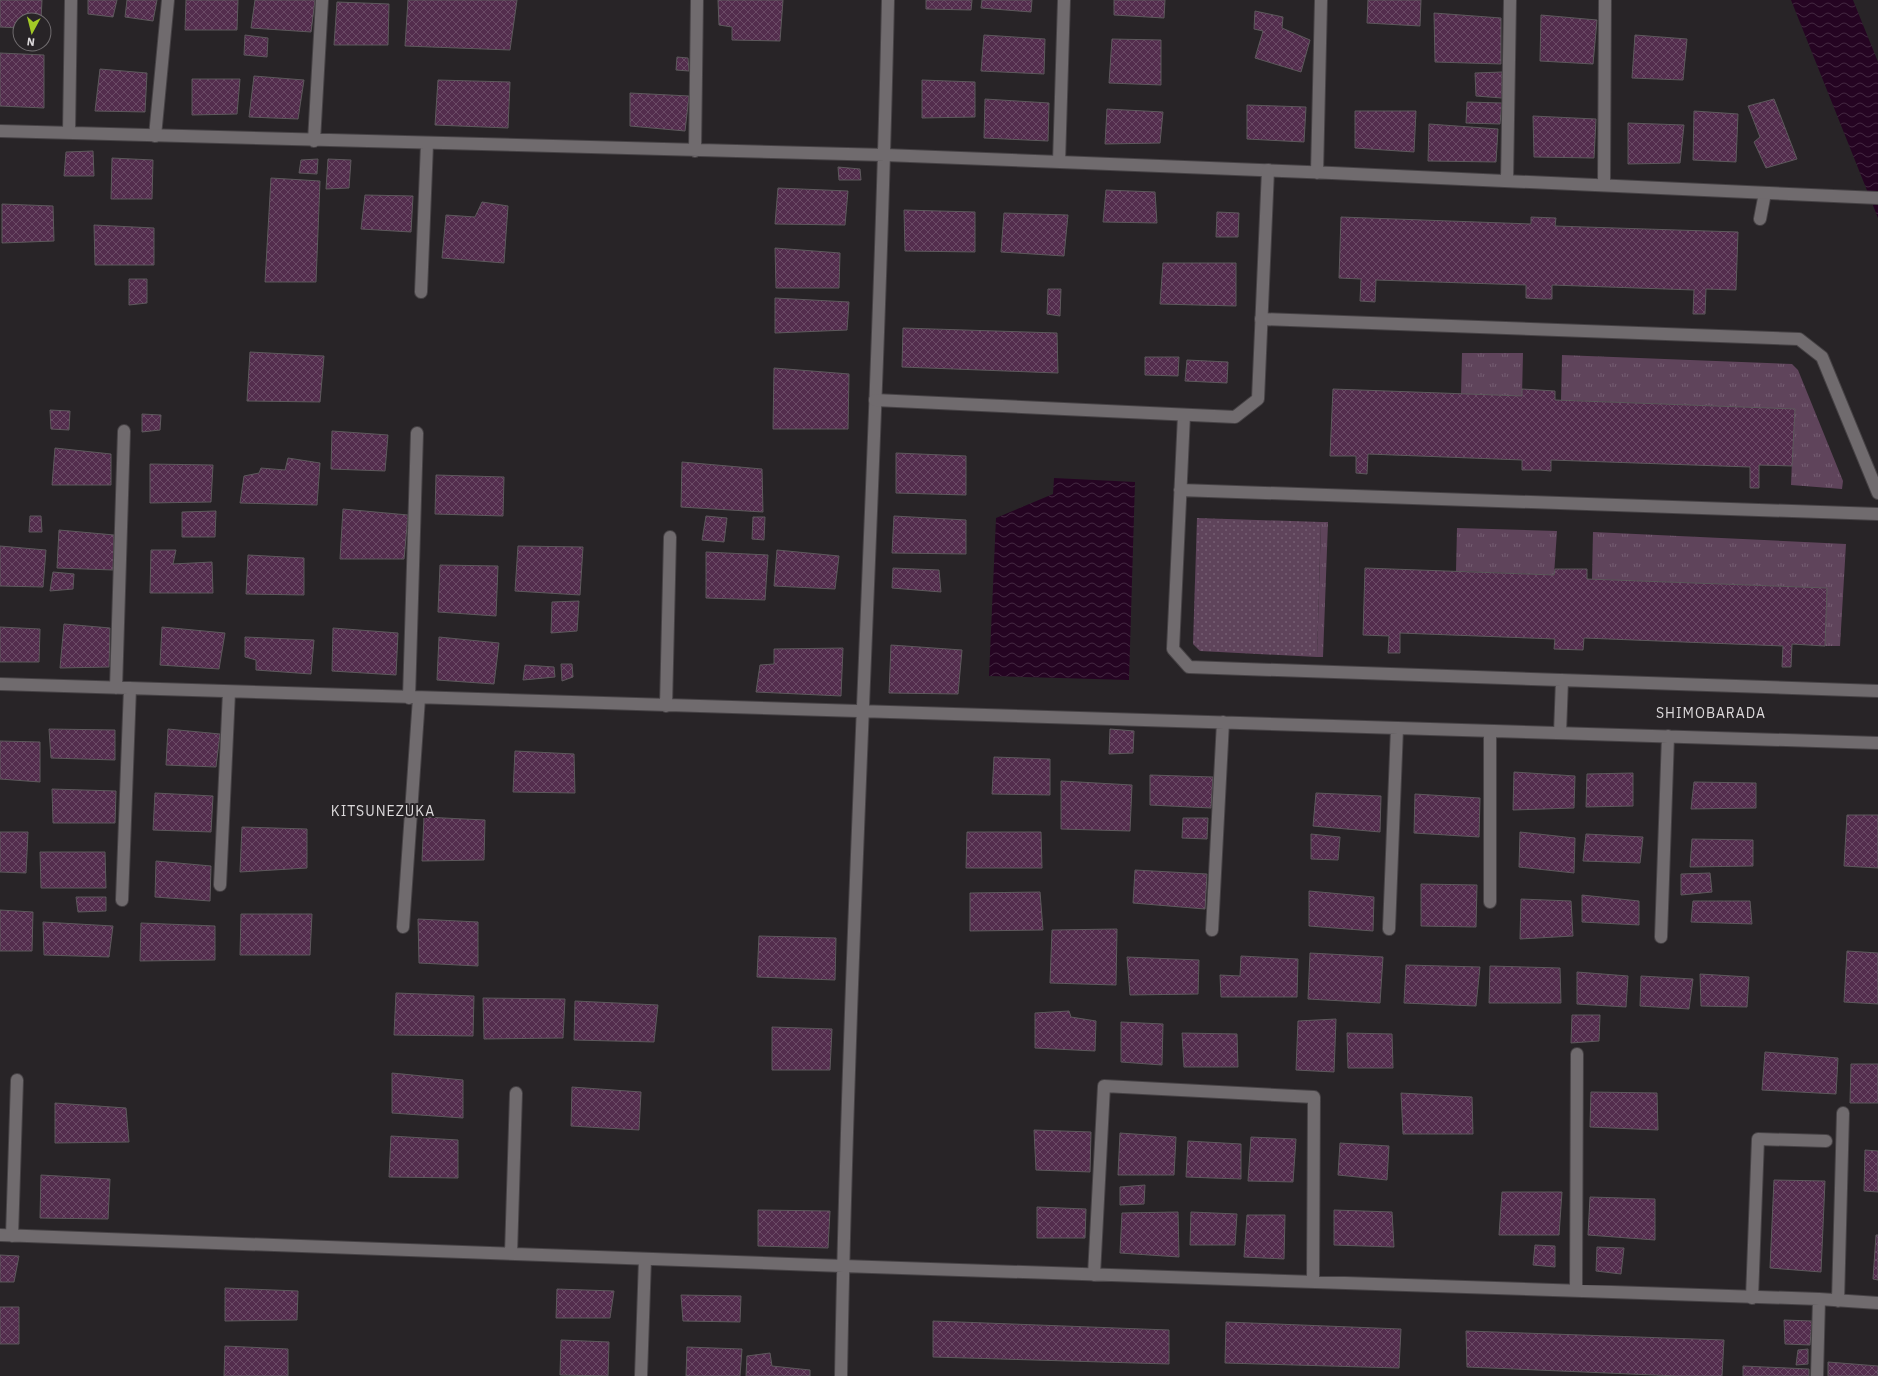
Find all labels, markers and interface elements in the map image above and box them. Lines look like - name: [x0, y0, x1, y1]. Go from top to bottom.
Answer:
- north arrow: [12, 12, 52, 52]
- text: N: [26, 34, 36, 49]
- district label: SHIMOBARADA: [1656, 704, 1766, 722]
- district label: KITSUNEZUKA: [331, 802, 435, 820]

